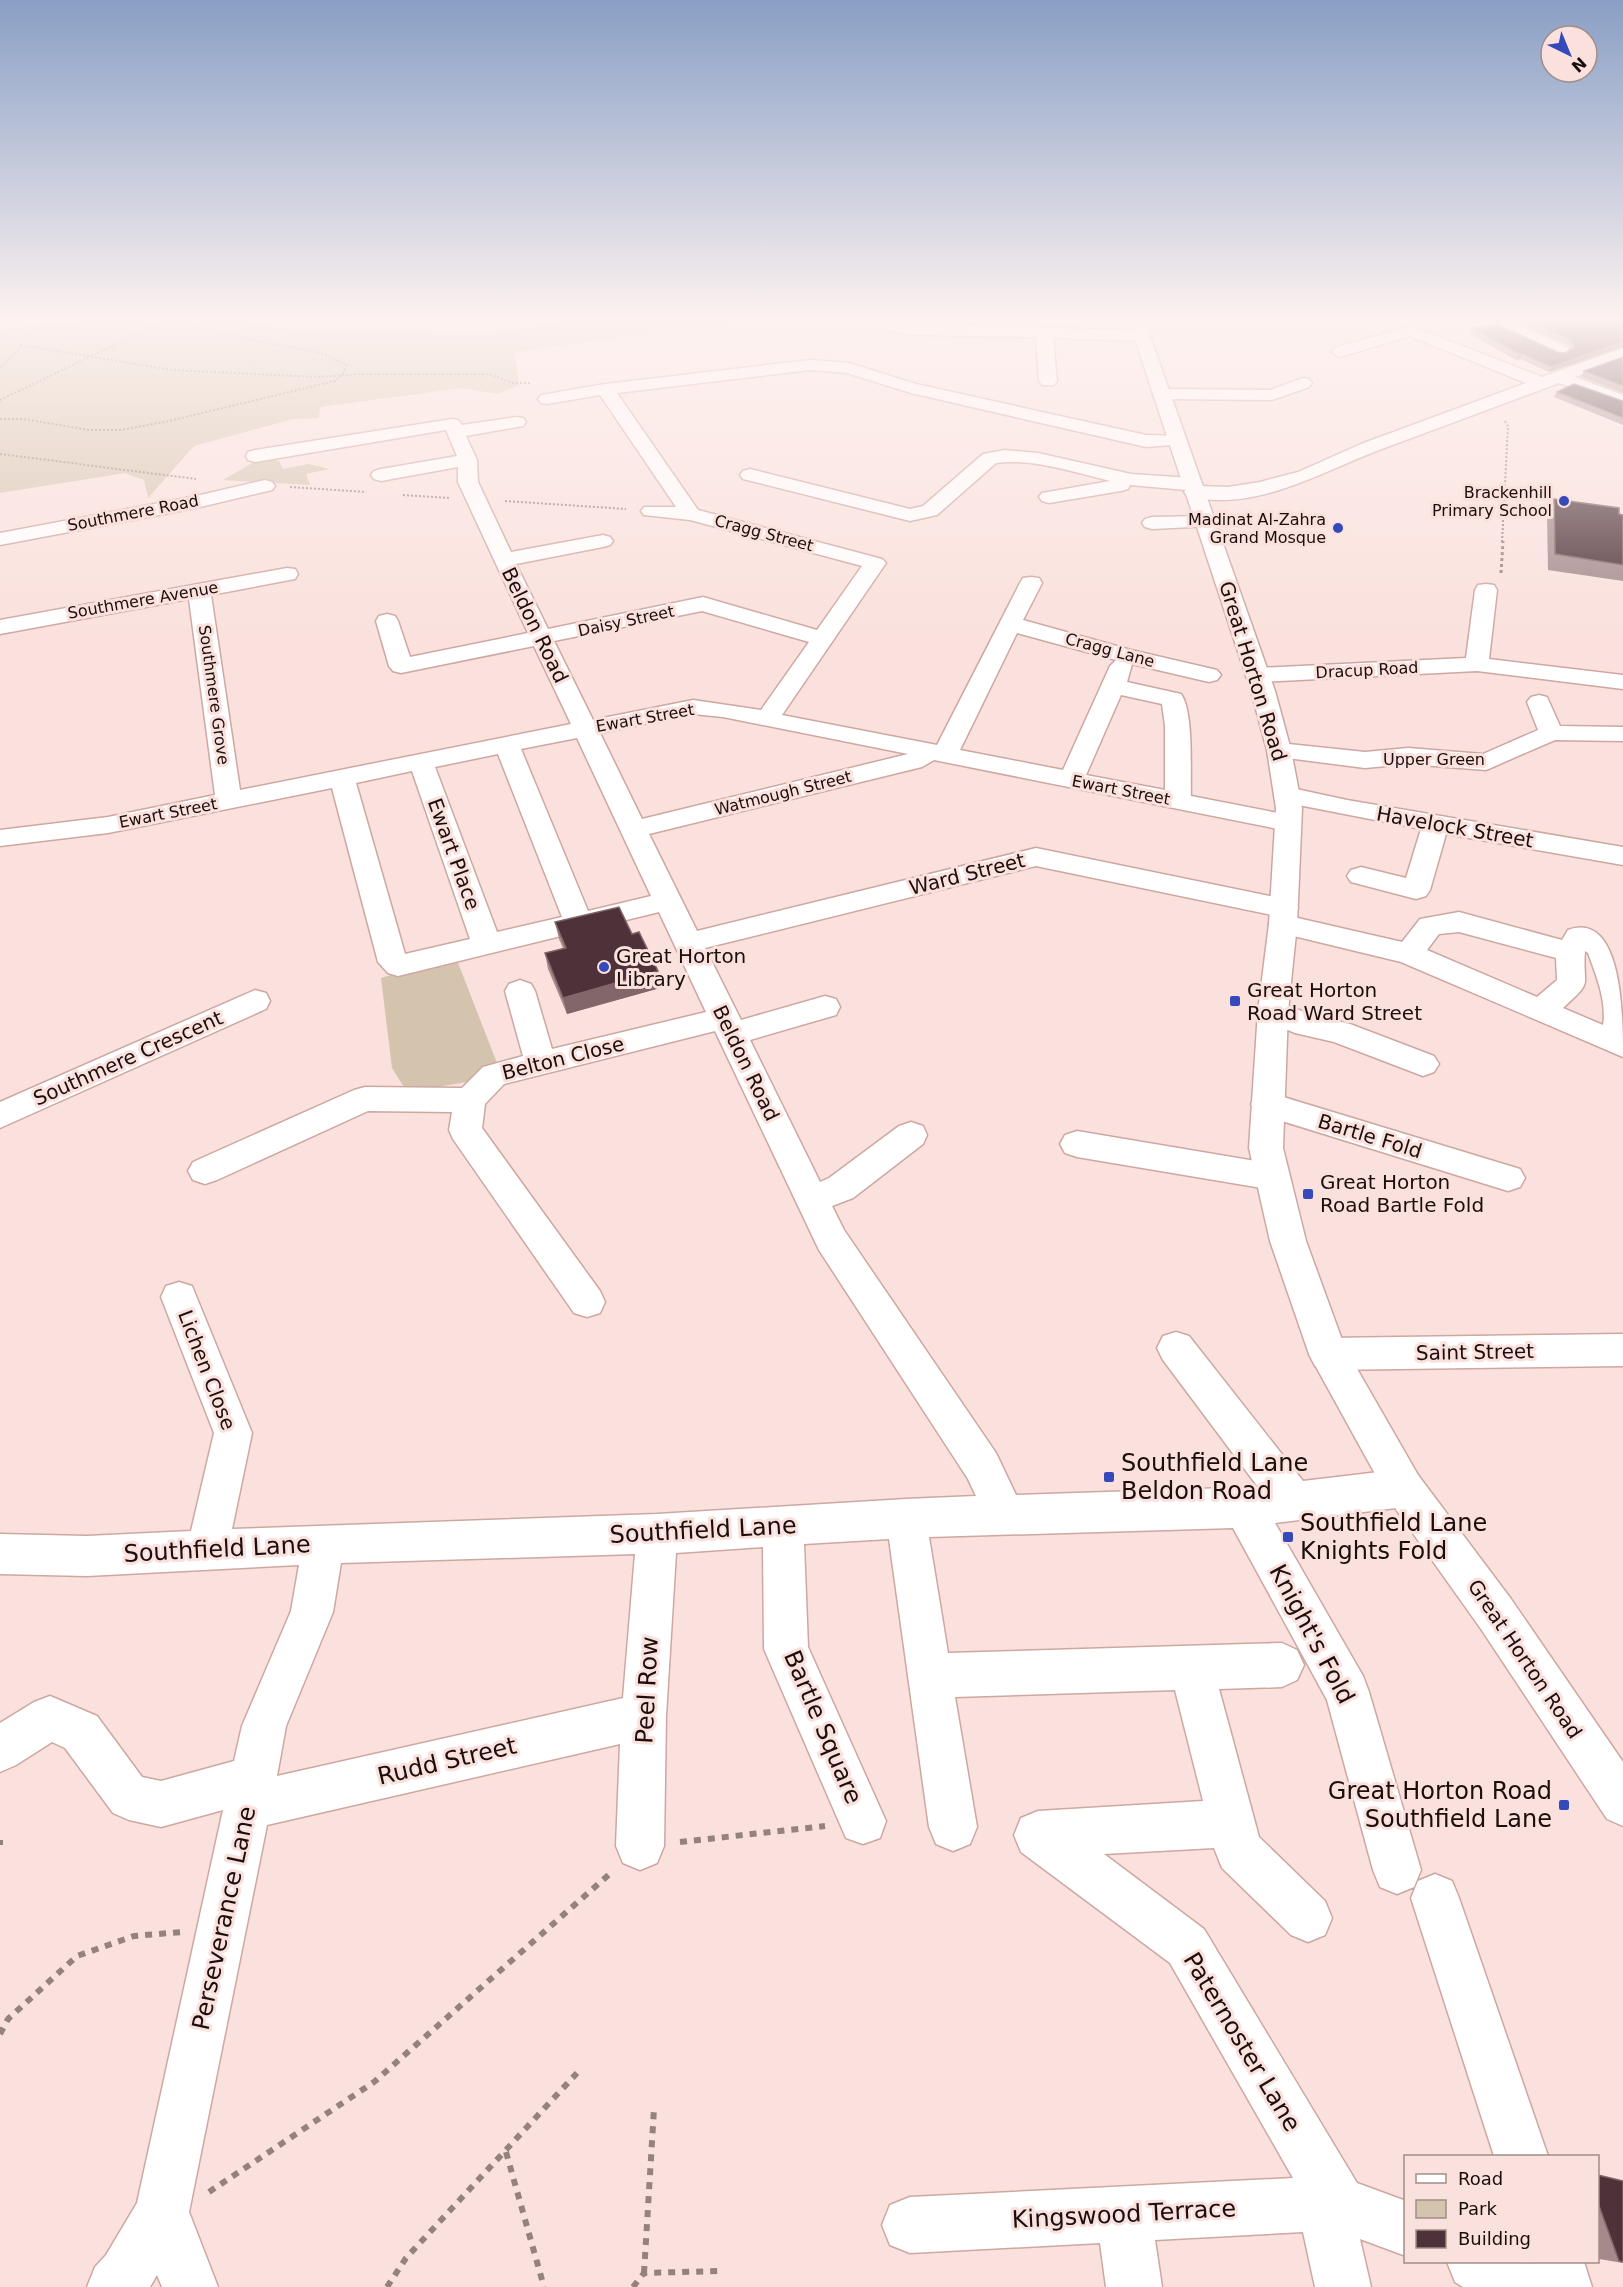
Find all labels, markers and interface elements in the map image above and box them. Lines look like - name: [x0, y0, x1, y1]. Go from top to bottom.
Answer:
- north arrow: [1539, 24, 1599, 84]
- text: N: [1568, 53, 1590, 76]
- place label: Brackenhill Primary School: [1432, 483, 1552, 520]
- street label: Southmere Road: [66, 491, 200, 535]
- marker: Brackenhill Primary School: [1557, 494, 1571, 508]
- place label: Madinat Al-Zahra Grand Mosque: [1188, 510, 1326, 547]
- street label: Cragg Street: [712, 511, 816, 555]
- marker: Madinat Al-Zahra Grand Mosque: [1331, 521, 1345, 535]
- street label: Beldon Road: [497, 563, 573, 687]
- street label: Southmere Avenue: [66, 577, 220, 623]
- street label: Great Horton Road: [1214, 578, 1292, 764]
- street label: Daisy Street: [576, 602, 676, 640]
- street label: Southmere Grove: [195, 624, 233, 766]
- street label: Cragg Lane: [1063, 629, 1157, 671]
- street label: Dracup Road: [1315, 658, 1419, 682]
- street label: Ewart Street: [594, 700, 696, 736]
- street label: Upper Green: [1383, 750, 1485, 769]
- street label: Watmough Street: [713, 767, 853, 819]
- street label: Ewart Street: [1070, 771, 1172, 809]
- street label: Ewart Street: [117, 794, 219, 832]
- street label: Ewart Place: [423, 795, 485, 913]
- street label: Havelock Street: [1375, 801, 1535, 853]
- street label: Ward Street: [907, 848, 1028, 900]
- place label: Great Horton Library: [616, 944, 746, 991]
- marker: Great Horton Library: [597, 960, 611, 974]
- place label: Great Horton Road Ward Street: [1247, 978, 1422, 1025]
- marker: Great Horton Road Ward Street: [1228, 994, 1242, 1008]
- street label: Beldon Road: [708, 1001, 784, 1125]
- street label: Southmere Crescent: [30, 1005, 226, 1111]
- street label: Belton Close: [499, 1031, 627, 1085]
- street label: Bartle Fold: [1315, 1109, 1425, 1163]
- place label: Great Horton Road Bartle Fold: [1320, 1170, 1484, 1217]
- marker: Great Horton Road Bartle Fold: [1301, 1187, 1315, 1201]
- street label: Lichen Close: [173, 1307, 241, 1433]
- street label: Saint Street: [1416, 1339, 1534, 1365]
- place label: Southfield Lane Beldon Road: [1121, 1449, 1308, 1505]
- marker: Southfield Lane Beldon Road: [1102, 1470, 1116, 1484]
- place label: Southfield Lane Knights Fold: [1300, 1509, 1487, 1565]
- street label: Southfield Lane: [609, 1511, 797, 1549]
- street label: Southfield Lane: [123, 1530, 311, 1568]
- marker: Southfield Lane Knights Fold: [1281, 1530, 1295, 1544]
- street label: Knight's Fold: [1264, 1560, 1360, 1708]
- street label: Great Horton Road: [1463, 1575, 1587, 1743]
- street label: Peel Row: [630, 1636, 664, 1744]
- street label: Bartle Square: [778, 1646, 868, 1808]
- street label: Rudd Street: [375, 1731, 519, 1791]
- place label: Great Horton Road Southfield Lane: [1328, 1777, 1552, 1833]
- marker: Great Horton Road Southfield Lane: [1557, 1798, 1571, 1812]
- street label: Perseverance Lane: [187, 1804, 261, 2032]
- street label: Paternoster Lane: [1178, 1947, 1306, 2137]
- legend: [1404, 2155, 1599, 2263]
- text: Road: [1458, 2168, 1503, 2189]
- street label: Kingswood Terrace: [1011, 2194, 1237, 2234]
- text: Park: [1458, 2198, 1497, 2219]
- text: Building: [1458, 2228, 1531, 2249]

